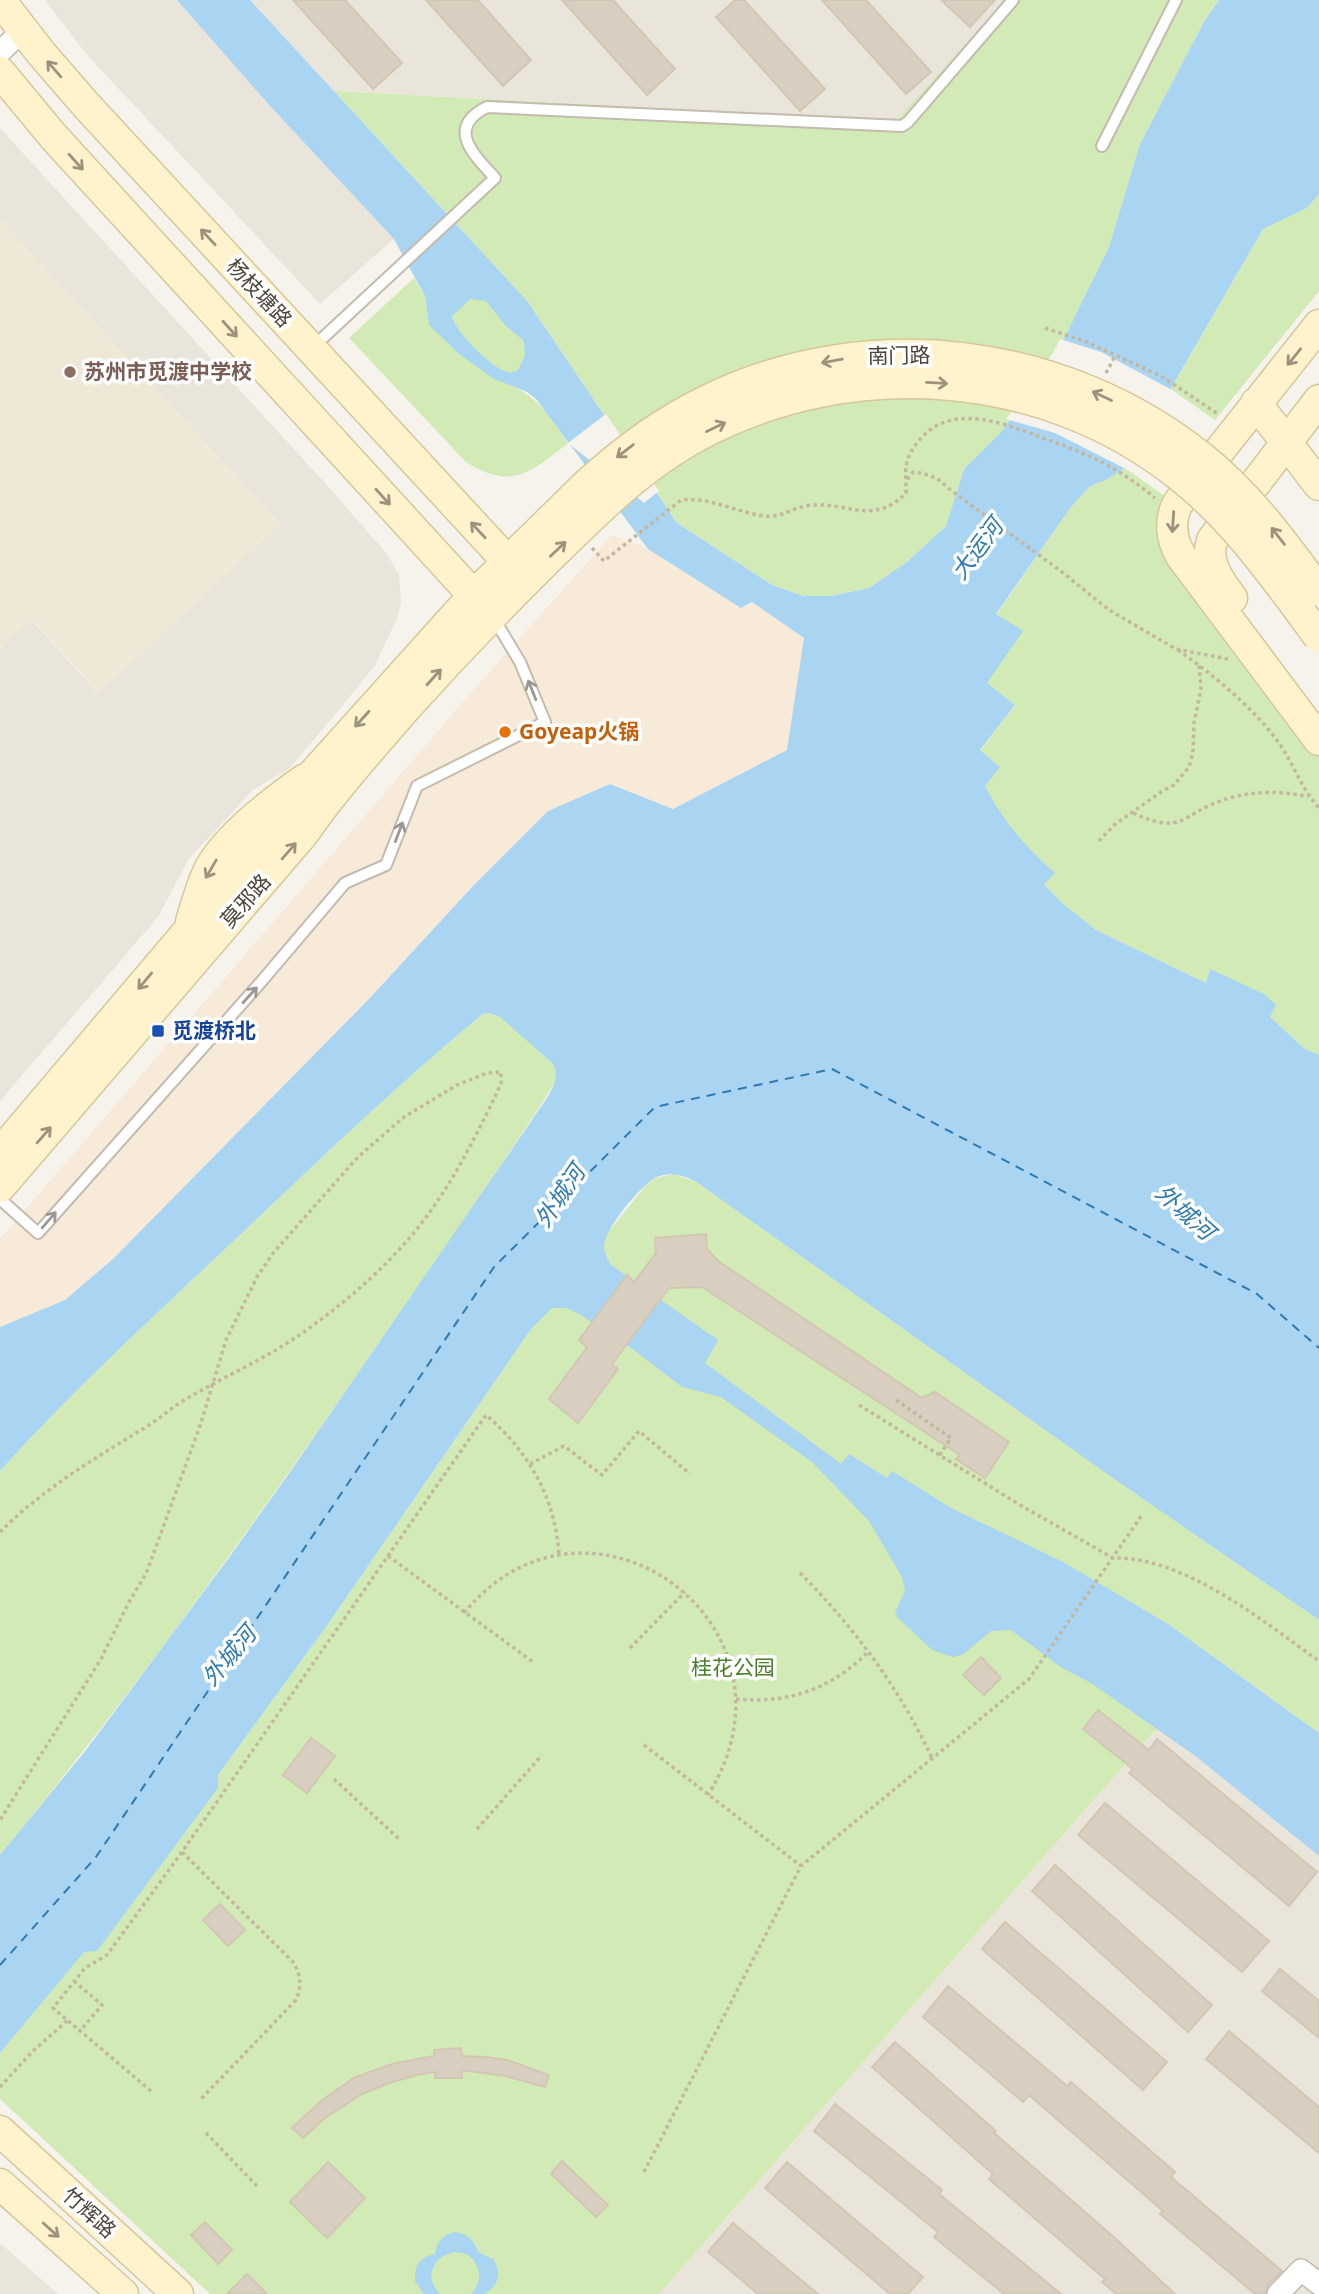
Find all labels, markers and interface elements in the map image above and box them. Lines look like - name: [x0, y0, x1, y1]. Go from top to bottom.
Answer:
- one-way arrow: [46, 60, 62, 78]
- one-way arrow: [68, 153, 84, 171]
- one-way arrow: [199, 229, 216, 246]
- street label: 杨枝塘路: [221, 252, 299, 333]
- one-way arrow: [221, 320, 237, 338]
- street label: 南门路: [867, 340, 931, 370]
- one-way arrow: [1286, 347, 1301, 365]
- one-way arrow: [821, 355, 844, 368]
- place label: 苏州市觅渡中学校: [84, 357, 252, 385]
- marker: 苏州市觅渡中学校: [62, 364, 78, 380]
- one-way arrow: [925, 377, 948, 390]
- one-way arrow: [1091, 389, 1113, 402]
- one-way arrow: [705, 419, 726, 433]
- one-way arrow: [617, 444, 635, 459]
- one-way arrow: [375, 488, 391, 506]
- water label: 大运河: [943, 508, 1012, 586]
- one-way arrow: [1167, 510, 1180, 533]
- one-way arrow: [470, 521, 486, 539]
- one-way arrow: [1271, 527, 1286, 546]
- one-way arrow: [549, 540, 566, 557]
- one-way arrow: [426, 668, 442, 686]
- one-way arrow: [525, 679, 538, 701]
- one-way arrow: [354, 710, 370, 728]
- place label: Goyeap火锅: [519, 717, 639, 745]
- marker: Goyeap火锅: [497, 724, 513, 740]
- one-way arrow: [394, 821, 407, 843]
- one-way arrow: [281, 843, 296, 861]
- one-way arrow: [204, 858, 218, 878]
- street label: 莫邪路: [214, 867, 276, 933]
- one-way arrow: [138, 972, 154, 990]
- one-way arrow: [241, 987, 258, 1004]
- place label: 觅渡桥北: [172, 1016, 256, 1044]
- marker: 觅渡桥北: [150, 1023, 166, 1039]
- one-way arrow: [36, 1127, 52, 1145]
- water label: 外城河: [527, 1155, 594, 1233]
- water label: 外城河: [1149, 1176, 1225, 1249]
- one-way arrow: [41, 1211, 57, 1229]
- water label: 外城河: [194, 1616, 265, 1692]
- park label: 桂花公园: [691, 1653, 775, 1681]
- street label: 竹辉路: [57, 2181, 122, 2244]
- one-way arrow: [42, 2221, 59, 2238]

